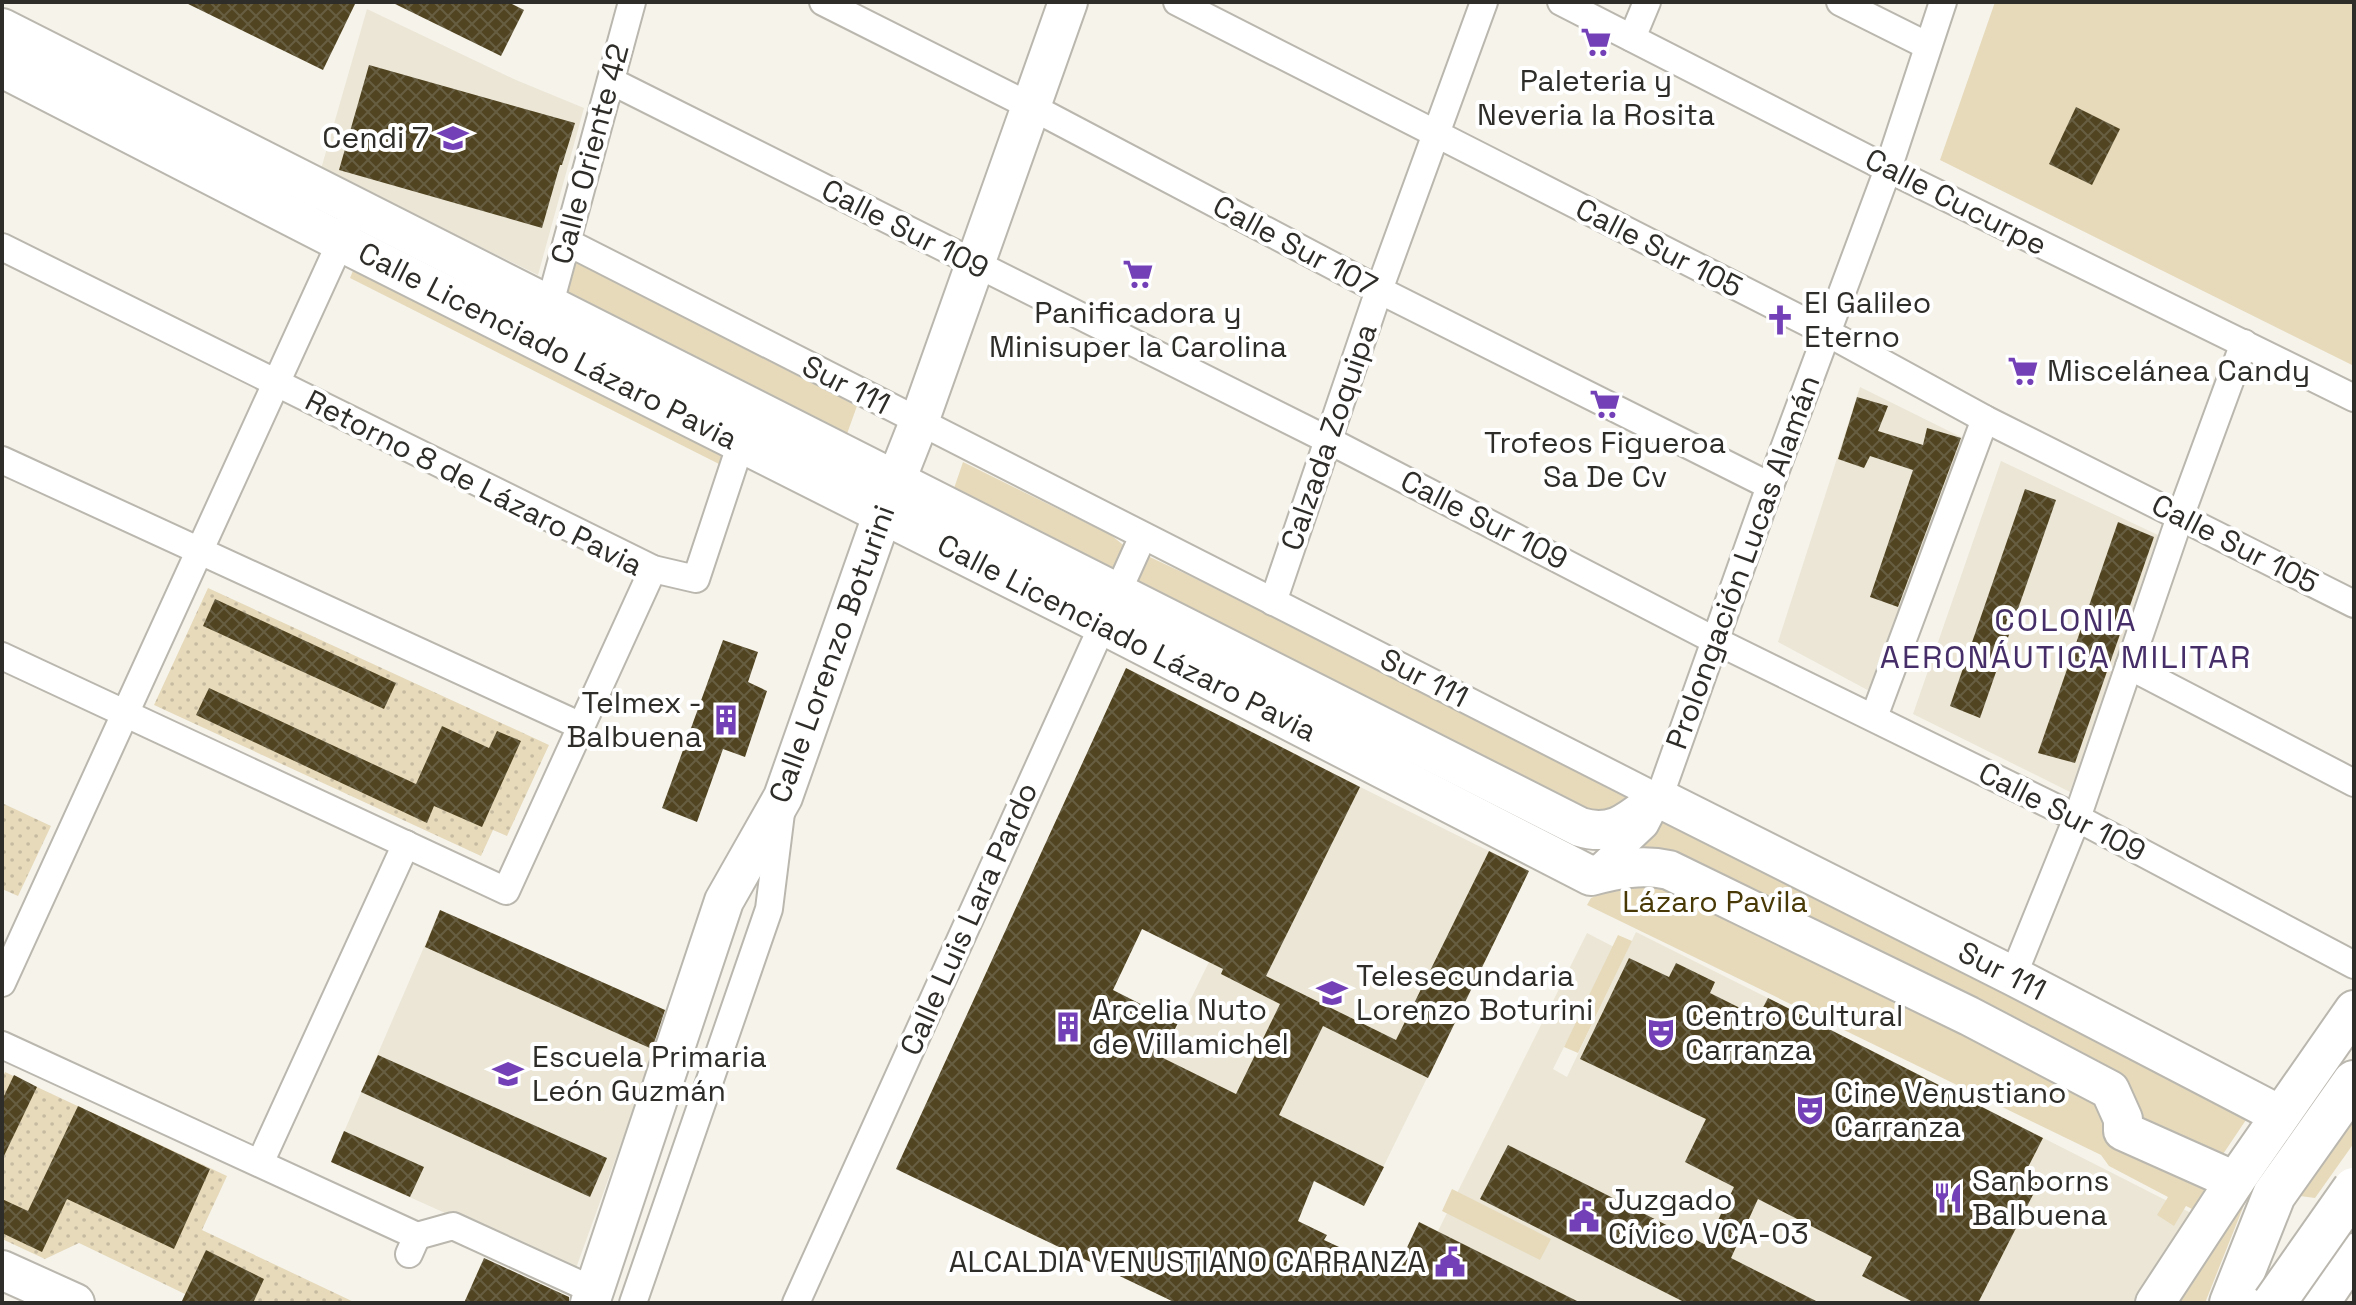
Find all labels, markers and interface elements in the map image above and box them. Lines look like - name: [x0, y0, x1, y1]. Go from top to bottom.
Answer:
- supermarket icon: Paleteria y Neveria la Rosita: [1579, 25, 1613, 59]
- street label: Calle Oriente 42: [541, 39, 638, 268]
- place label: Paleteria y Neveria la Rosita: [1477, 61, 1715, 134]
- place label: Cendi 7: [322, 118, 429, 157]
- school or university icon: Cendi 7: [436, 121, 470, 155]
- street label: Calle Cucurpe: [1859, 139, 2054, 264]
- street label: Calle Sur 109: [815, 170, 995, 287]
- street label: Calle Sur 107: [1206, 186, 1384, 305]
- street label: Calle Sur 105: [1569, 189, 1749, 306]
- street label: Calle Licenciado Lázaro Pavia: [352, 233, 744, 458]
- supermarket icon: Panificadora y Minisuper la Carolina: [1121, 257, 1155, 291]
- place label: El Galileo Eterno: [1804, 283, 1931, 356]
- place label: Panificadora y Minisuper la Carolina: [989, 293, 1287, 366]
- church icon: El Galileo Eterno: [1763, 303, 1797, 337]
- street label: Calzada Zoquipa: [1271, 318, 1386, 555]
- street label: Sur 111: [796, 346, 897, 423]
- place label: Miscelánea Candy: [2047, 351, 2310, 390]
- supermarket icon: Miscelánea Candy: [2006, 354, 2040, 388]
- street label: Prolongación Lucas Alamán: [1657, 369, 1828, 754]
- street label: Retorno 8 de Lázaro Pavia: [299, 380, 649, 585]
- supermarket icon: Trofeos Figueroa Sa De Cv: [1588, 387, 1622, 421]
- place label: Trofeos Figueroa Sa De Cv: [1484, 423, 1726, 496]
- street label: Calle Sur 109: [1394, 461, 1574, 578]
- street label: Calle Sur 105: [2145, 485, 2325, 602]
- street label: Calle Lorenzo Boturini: [759, 500, 904, 808]
- street label: Calle Licenciado Lázaro Pavia: [931, 525, 1323, 750]
- district label: COLONIA AERONÁUTICA MILITAR: [1880, 600, 2252, 677]
- street label: Sur 111: [1374, 639, 1475, 716]
- place label: Telmex - Balbuena: [566, 683, 702, 756]
- building icon: Telmex - Balbuena: [709, 703, 743, 737]
- street label: Calle Sur 109: [1972, 753, 2152, 870]
- street label: Calle Luis Lara Pardo: [891, 776, 1046, 1062]
- park label: Lázaro Pavila: [1622, 882, 1808, 921]
- street label: Sur 111: [1952, 932, 2053, 1009]
- place label: Telesecundaria Lorenzo Boturini: [1356, 956, 1593, 1029]
- school or university icon: Telesecundaria Lorenzo Boturini: [1315, 976, 1349, 1010]
- place label: Arcelia Nuto de Villamichel: [1092, 990, 1289, 1063]
- place label: Centro Cultural Carranza: [1685, 996, 1903, 1069]
- building icon: Arcelia Nuto de Villamichel: [1051, 1010, 1085, 1044]
- theatre icon: Centro Cultural Carranza: [1644, 1016, 1678, 1050]
- place label: Escuela Primaria León Guzmán: [532, 1037, 767, 1110]
- school or university icon: Escuela Primaria León Guzmán: [491, 1057, 525, 1091]
- place label: Cine Venustiano Carranza: [1834, 1073, 2067, 1146]
- theatre icon: Cine Venustiano Carranza: [1793, 1093, 1827, 1127]
- place label: Sanborns Balbuena: [1972, 1161, 2109, 1234]
- place label: Juzgado Cívico VCA-03: [1608, 1180, 1809, 1253]
- restaurant icon: Sanborns Balbuena: [1931, 1181, 1965, 1215]
- public building icon: Juzgado Cívico VCA-03: [1567, 1200, 1601, 1234]
- place label: ALCALDIA VENUSTIANO CARRANZA: [949, 1242, 1426, 1281]
- public building icon: ALCALDIA VENUSTIANO CARRANZA: [1433, 1245, 1467, 1279]

